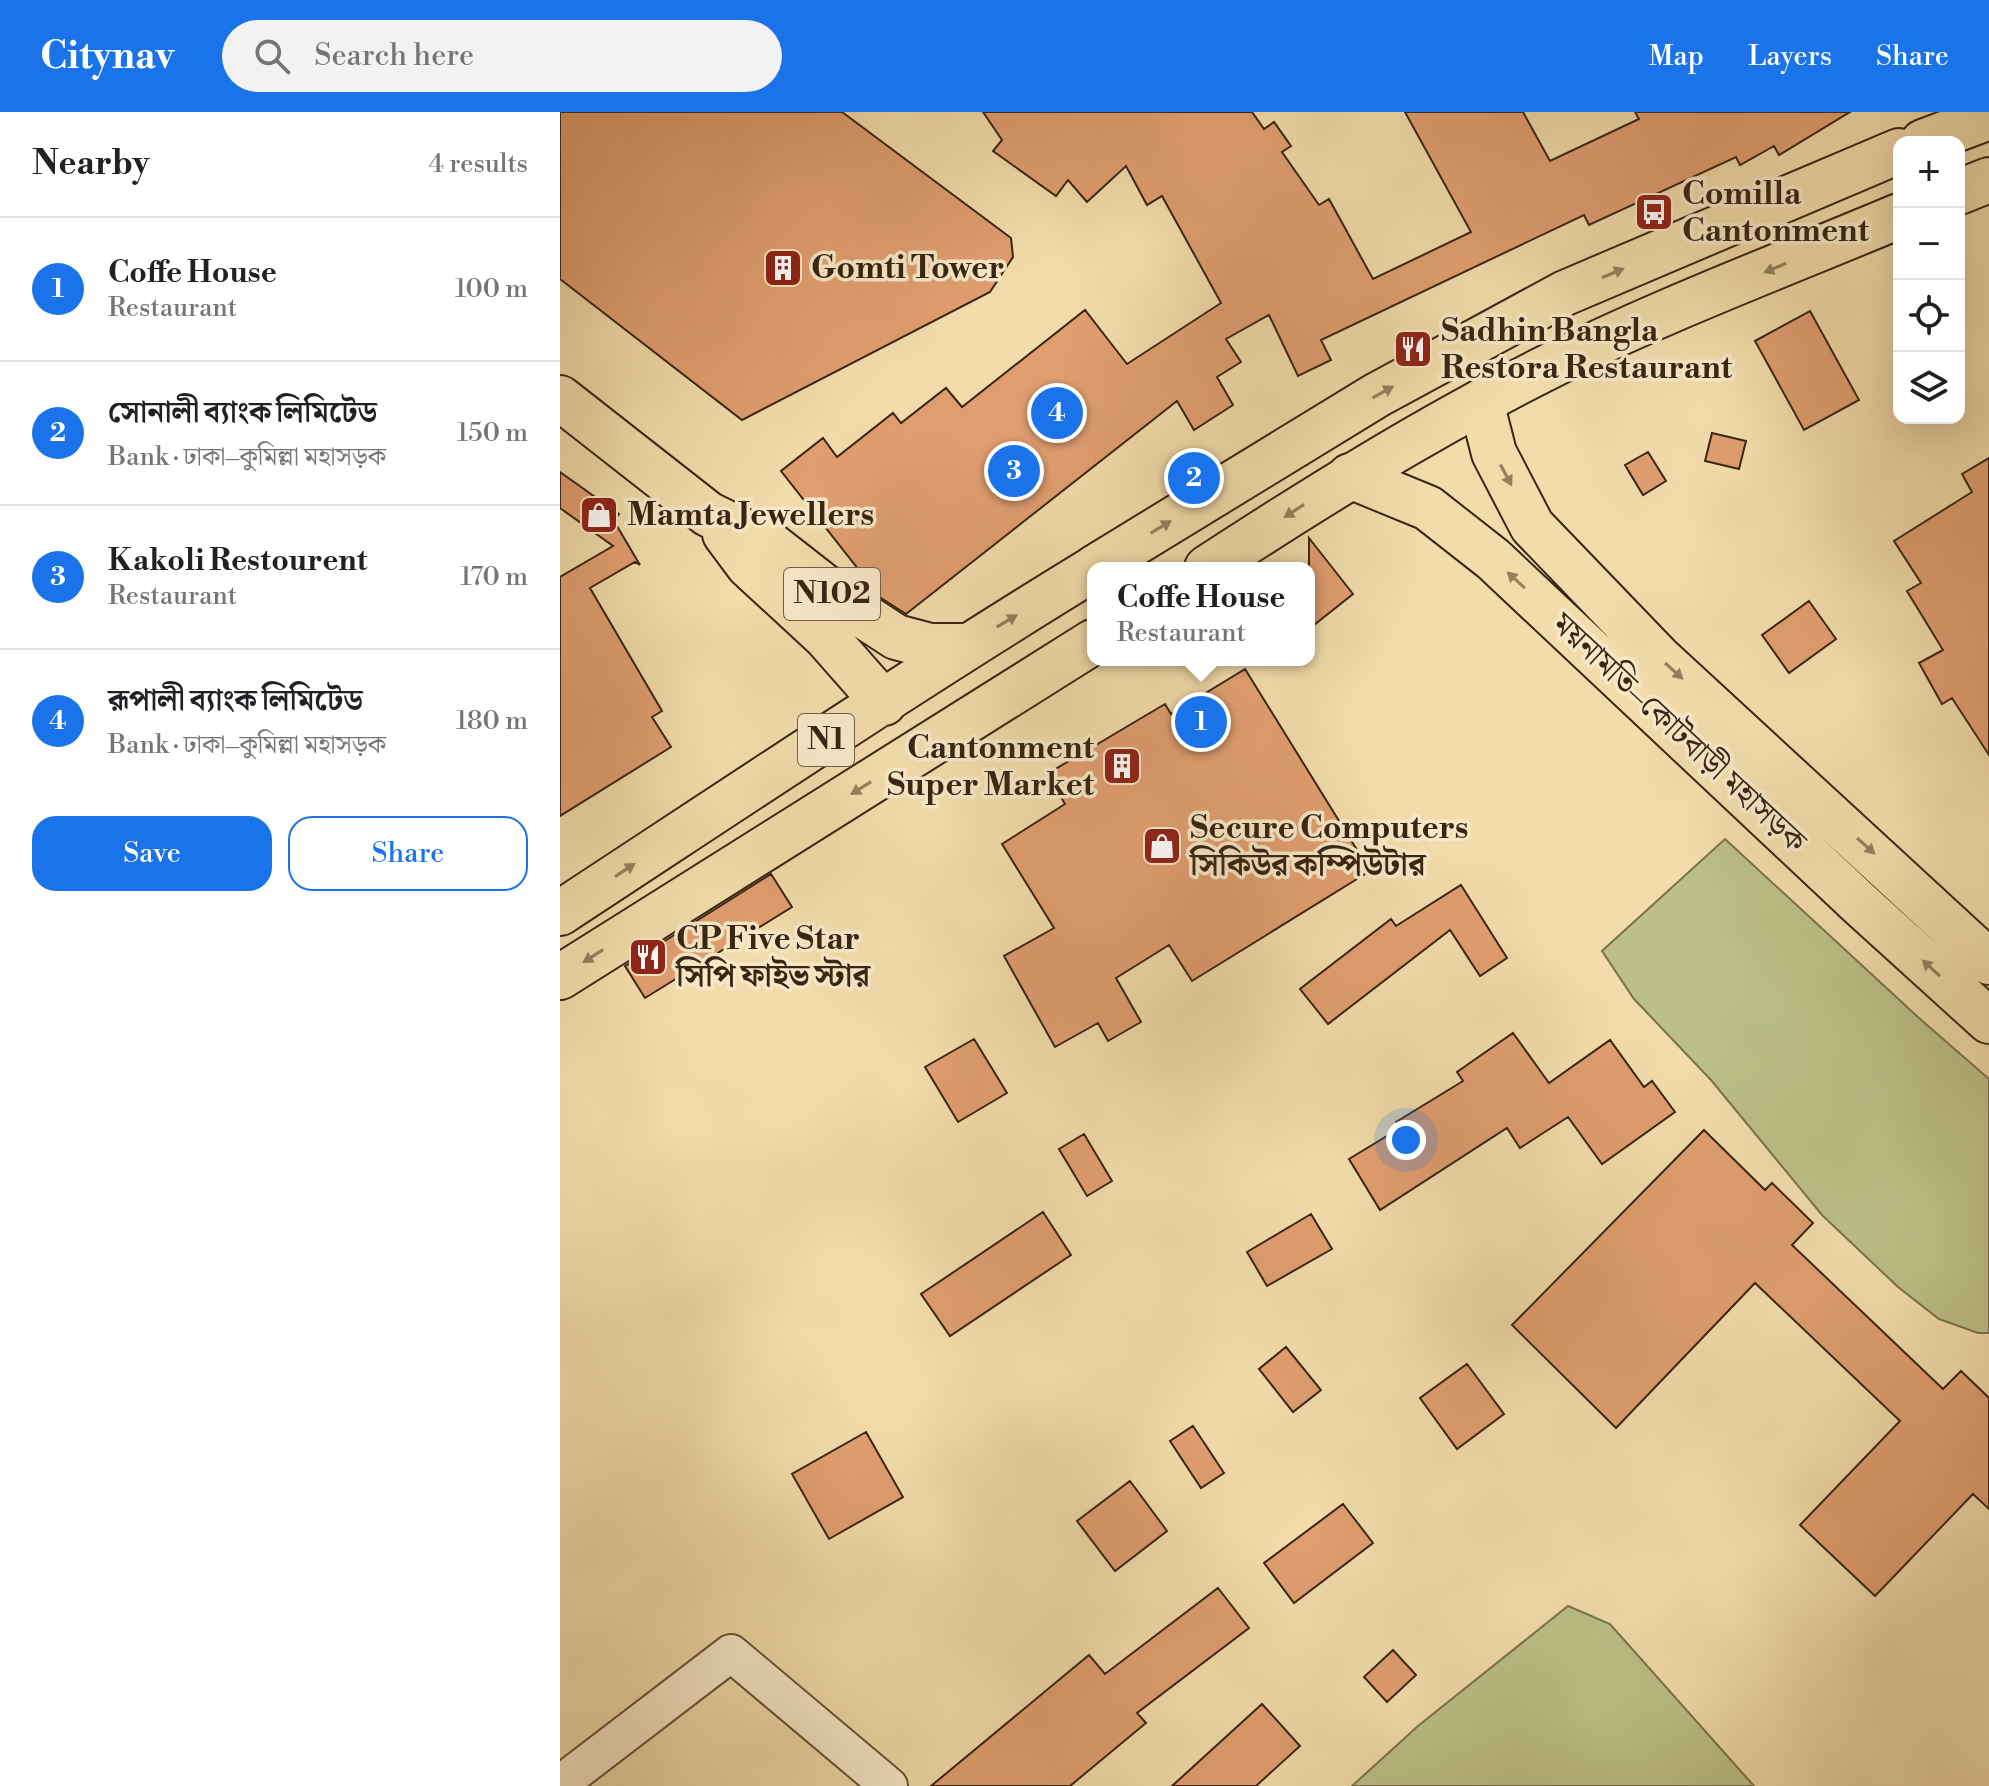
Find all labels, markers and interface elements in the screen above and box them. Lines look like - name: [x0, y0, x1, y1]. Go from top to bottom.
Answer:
- search box: [222, 20, 782, 92]
- text: Citynav: [40, 33, 174, 80]
- icon: search: [250, 34, 294, 78]
- text: Search here: [314, 37, 474, 75]
- text: Map: [1649, 39, 1704, 74]
- text: Layers: [1748, 39, 1832, 74]
- text: Share: [1876, 39, 1949, 74]
- map controls: [1893, 136, 1965, 424]
- button: +: [1893, 136, 1965, 208]
- text: Nearby: [32, 143, 150, 185]
- text: 4 results: [429, 148, 528, 180]
- place label: Comilla Cantonment: [1682, 174, 1870, 251]
- bus stop icon: Comilla Cantonment: [1633, 191, 1675, 233]
- button: −: [1893, 208, 1965, 280]
- building icon: Gomti Tower: [762, 247, 804, 289]
- place label: Gomti Tower: [811, 248, 1004, 288]
- text: Coffe House: [108, 254, 277, 292]
- one-way arrow: [1764, 262, 1787, 275]
- one-way arrow: [1601, 266, 1625, 279]
- text: 1: [52, 273, 64, 305]
- text: 100 m: [455, 273, 528, 305]
- button: locate: [1893, 280, 1965, 352]
- text: Restaurant: [108, 292, 237, 324]
- place label: Sadhin Bangla Restora Restaurant: [1441, 311, 1733, 388]
- restaurant icon: Sadhin Bangla Restora Restaurant: [1392, 328, 1434, 370]
- button: layers: [1893, 352, 1965, 424]
- pin: 4: [1031, 383, 1083, 443]
- one-way arrow: [1371, 385, 1394, 399]
- text: সোনালী ব্যাংক লিমিটেড: [108, 394, 377, 432]
- text: 2: [50, 417, 66, 449]
- text: 150 m: [457, 417, 528, 449]
- text: Bank · ঢাকা–কুমিল্লা মহাসড়ক: [108, 441, 386, 473]
- pin: 3: [988, 441, 1040, 501]
- pin: 2: [1168, 448, 1220, 508]
- one-way arrow: [1499, 464, 1512, 487]
- shop icon: Mamta Jewellers: [578, 494, 620, 536]
- place label: Mamta Jewellers: [627, 495, 874, 535]
- one-way arrow: [1284, 504, 1305, 519]
- one-way arrow: [1150, 520, 1171, 535]
- text: Kakoli Restourent: [108, 542, 367, 580]
- text: 3: [50, 561, 66, 593]
- text: 170 m: [460, 561, 528, 593]
- popup: [1087, 562, 1315, 666]
- road number: N102: [784, 568, 880, 620]
- one-way arrow: [1507, 572, 1526, 590]
- text: Coffe House: [1117, 579, 1285, 617]
- text: Restaurant: [108, 580, 237, 612]
- street label: ময়নামতি–কোটবাড়ী মহাসড়ক: [1543, 604, 1816, 862]
- one-way arrow: [996, 614, 1018, 628]
- text: Restaurant: [1117, 617, 1246, 649]
- one-way arrow: [1664, 662, 1683, 680]
- text: রূপালী ব্যাংক লিমিটেড: [108, 682, 363, 720]
- pin: 1: [1175, 692, 1227, 752]
- text: 4: [49, 705, 67, 737]
- text: 180 m: [456, 705, 528, 737]
- road number: N1: [798, 714, 854, 766]
- place label: Cantonment Super Market: [887, 728, 1095, 805]
- text: Bank · ঢাকা–কুমিল্লা মহাসড়ক: [108, 729, 386, 761]
- building icon: Cantonment Super Market: [1101, 745, 1143, 787]
- one-way arrow: [850, 781, 872, 795]
- place label: Secure Computers সিকিউর কম্পিউটার: [1188, 808, 1469, 885]
- button: Save: [32, 816, 272, 891]
- button: Share: [288, 816, 528, 891]
- shop icon: Secure Computers সিকিউর কম্পিউটার: [1141, 825, 1183, 867]
- one-way arrow: [1856, 837, 1875, 855]
- one-way arrow: [615, 863, 636, 878]
- place label: CP Five Star সিপি ফাইভ স্টার: [674, 919, 872, 996]
- restaurant icon: CP Five Star সিপি ফাইভ স্টার: [627, 936, 669, 978]
- one-way arrow: [583, 949, 604, 964]
- one-way arrow: [1922, 960, 1941, 978]
- your location: [1386, 1120, 1426, 1160]

